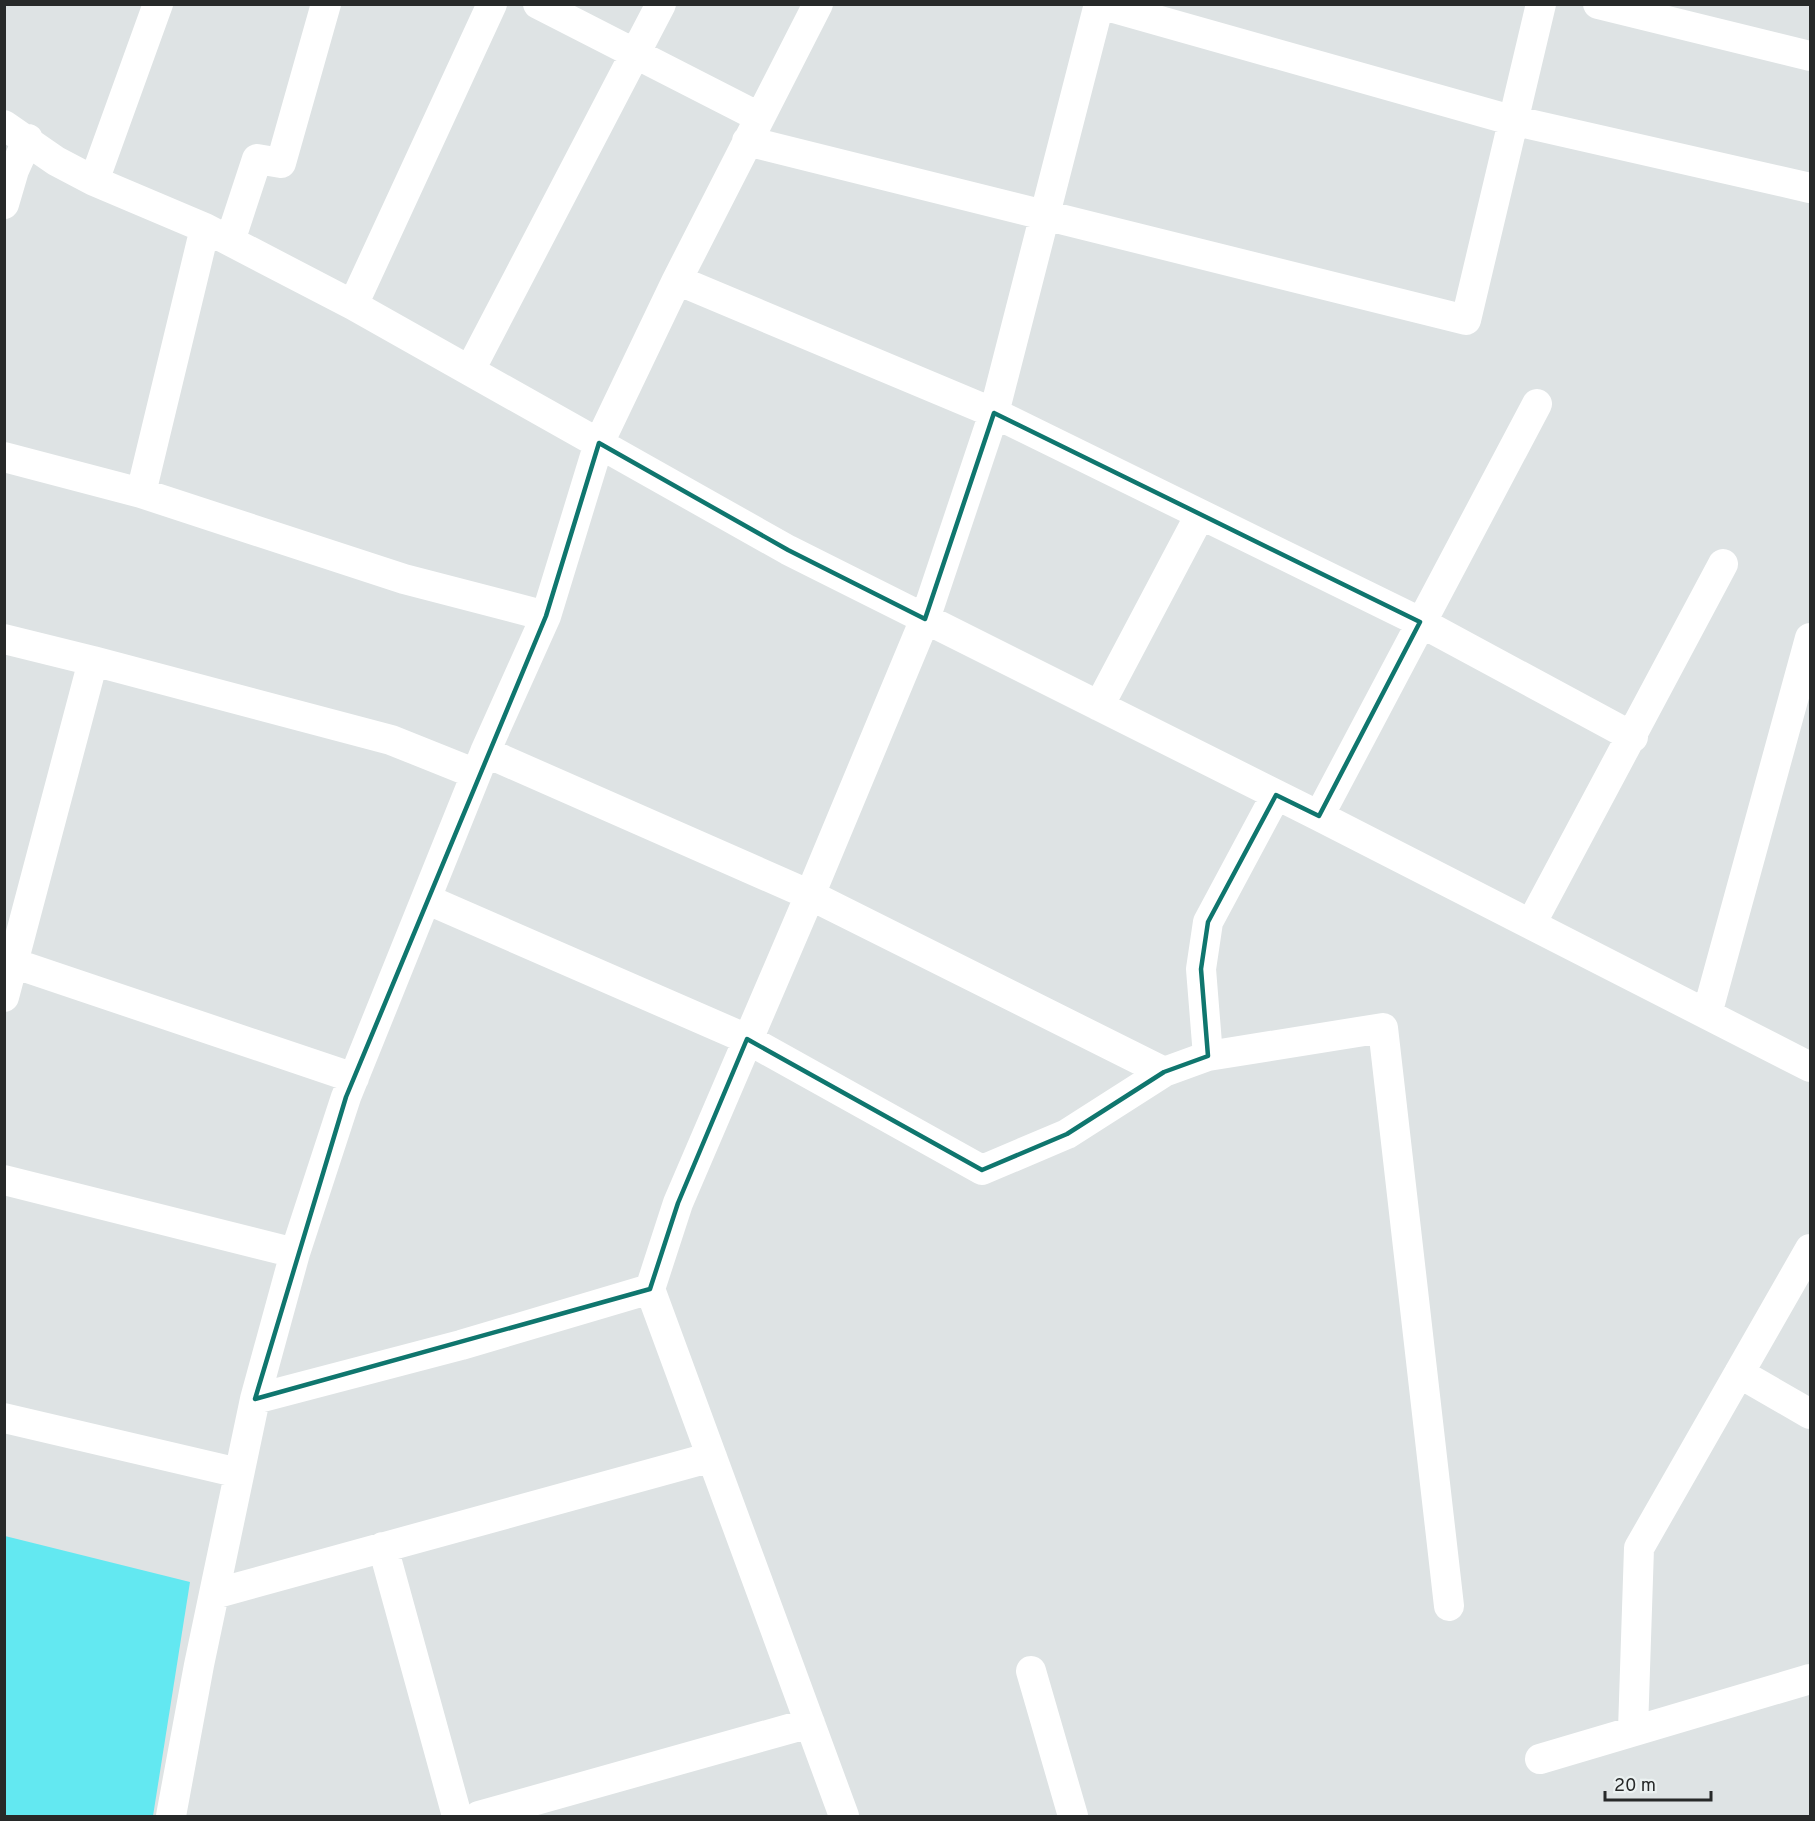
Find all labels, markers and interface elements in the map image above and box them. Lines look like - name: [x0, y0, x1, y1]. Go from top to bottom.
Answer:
- scale bar: [1605, 1764, 1712, 1802]
- text: 20 m: [1614, 1775, 1656, 1798]

